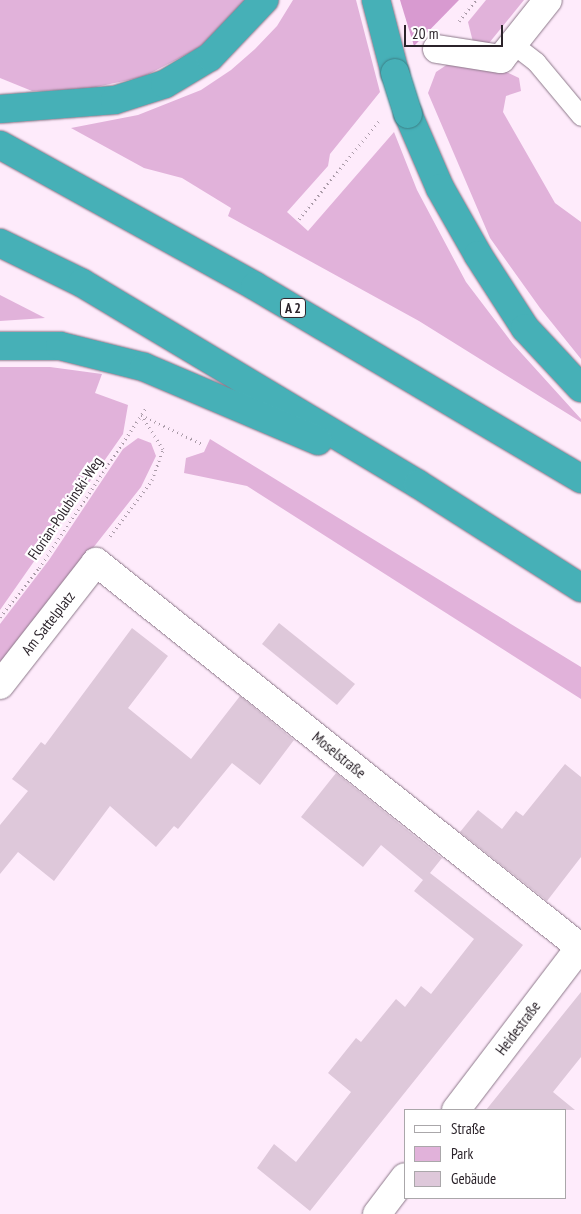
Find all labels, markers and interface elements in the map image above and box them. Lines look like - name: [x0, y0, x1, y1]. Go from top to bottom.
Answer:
- scale bar: [406, 15, 505, 47]
- text: 20 m: [412, 24, 438, 43]
- road number: A 2: [279, 296, 307, 320]
- street label: Florian-Polubinski-Weg: [24, 453, 106, 563]
- street label: Am Sattelplatz: [18, 588, 78, 658]
- street label: Moselstraße: [309, 728, 369, 782]
- street label: Heidestraße: [492, 997, 544, 1059]
- legend: [404, 1109, 566, 1199]
- text: Straße: [451, 1119, 485, 1138]
- text: Park: [451, 1144, 473, 1163]
- text: Gebäude: [451, 1169, 496, 1188]

